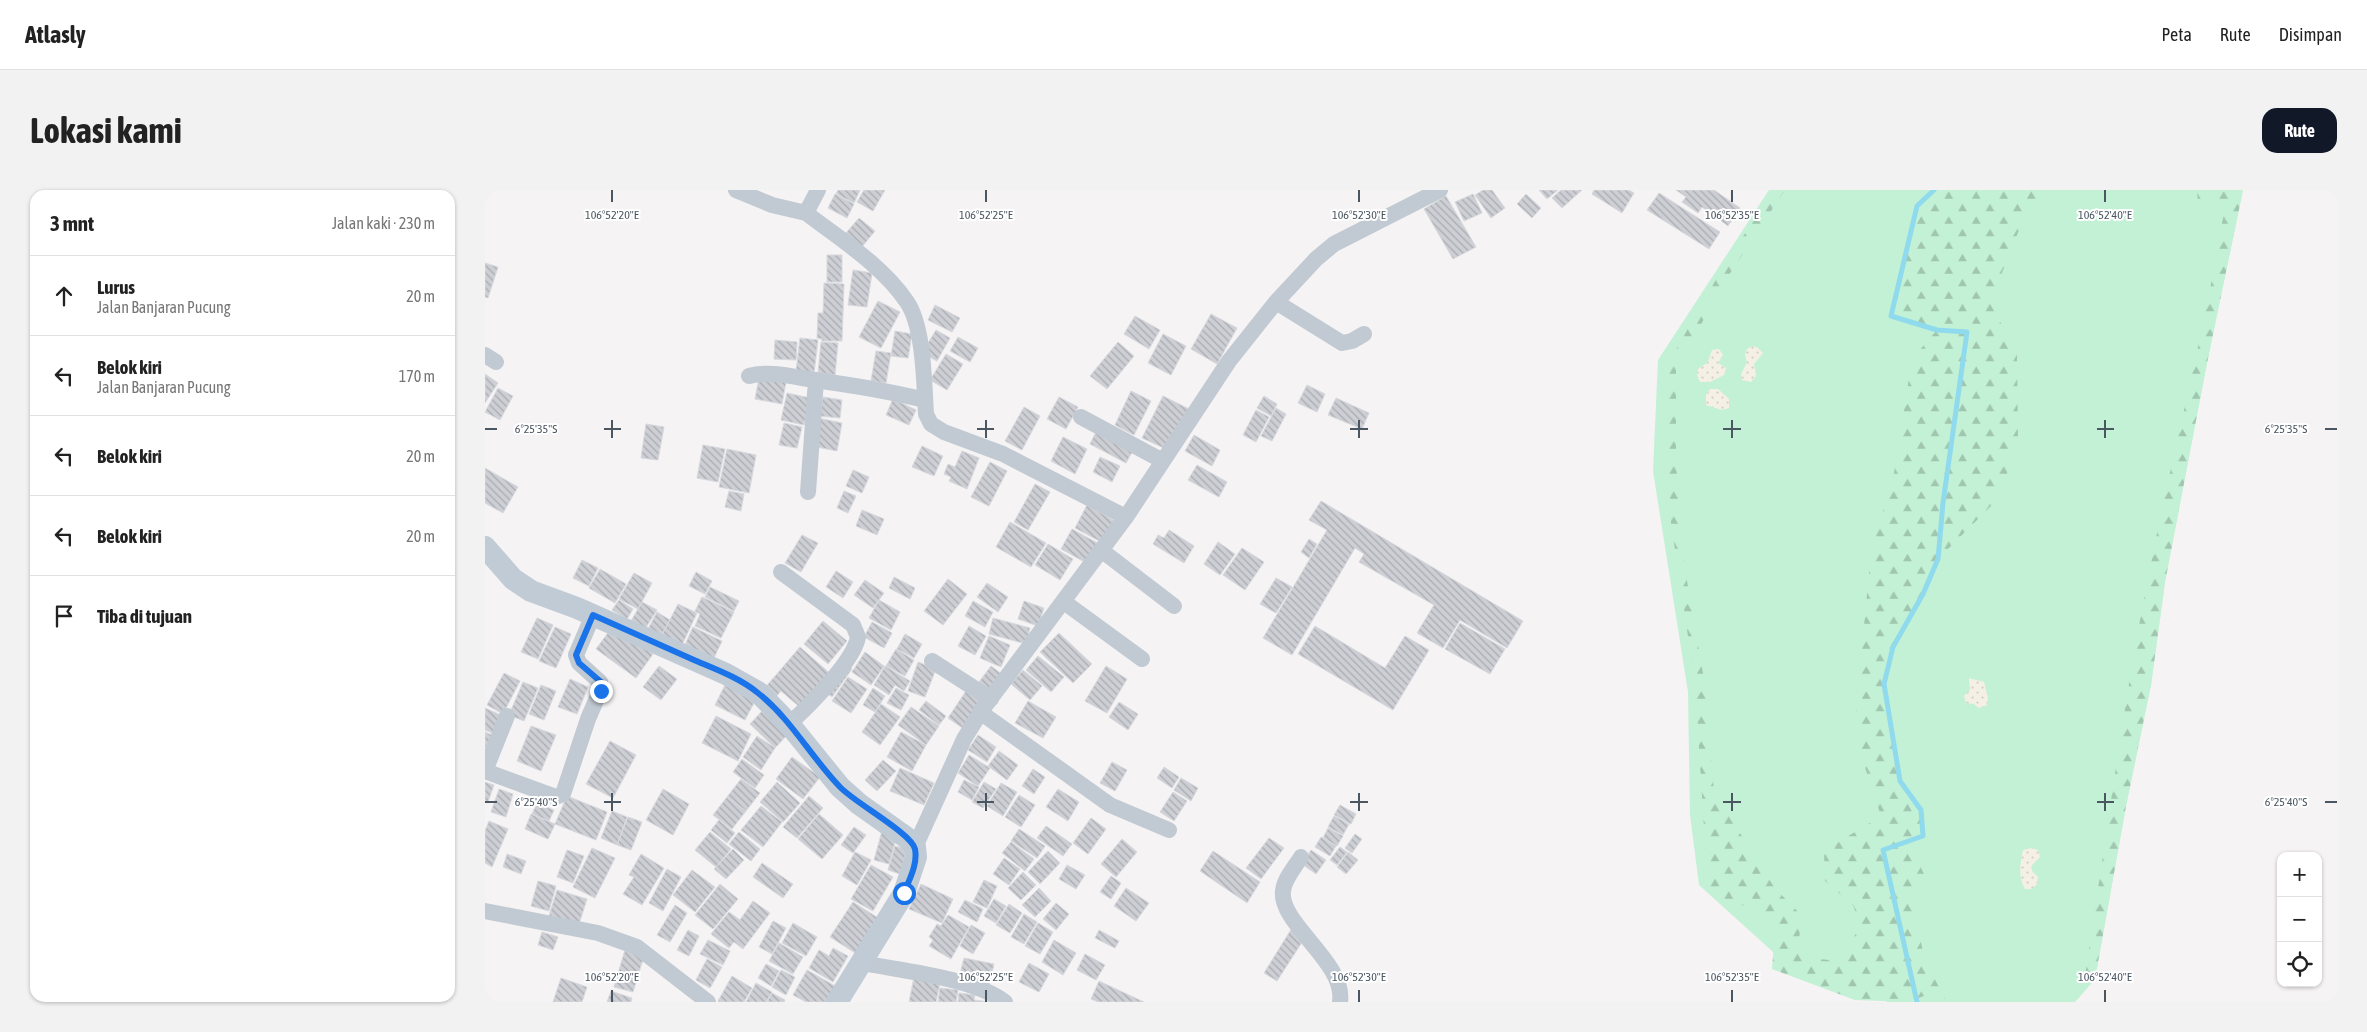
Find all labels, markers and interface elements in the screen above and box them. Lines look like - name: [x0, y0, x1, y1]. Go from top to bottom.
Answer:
- text: Atlasly: [25, 21, 86, 48]
- text: Peta: [2161, 24, 2192, 45]
- text: Rute: [2220, 24, 2251, 45]
- text: Disimpan: [2279, 24, 2342, 45]
- button: Rute: [2262, 108, 2337, 153]
- text: Lokasi kami: [30, 110, 182, 150]
- text: 106°52'20"E: [585, 208, 639, 222]
- text: 106°52'25"E: [959, 208, 1013, 222]
- text: 106°52'30"E: [1332, 208, 1386, 222]
- text: 106°52'35"E: [1705, 208, 1759, 222]
- text: 106°52'40"E: [2078, 208, 2132, 222]
- text: 3 mnt: [50, 211, 94, 235]
- text: Jalan kaki · 230 m: [332, 214, 435, 232]
- text: Lurus: [97, 276, 135, 298]
- icon: ahead: [50, 282, 78, 310]
- text: 20 m: [406, 287, 435, 305]
- text: Jalan Banjaran Pucung: [97, 298, 231, 316]
- text: Belok kiri: [97, 356, 162, 378]
- icon: left: [50, 362, 78, 390]
- text: 170 m: [399, 367, 435, 385]
- text: Jalan Banjaran Pucung: [97, 378, 231, 396]
- text: 6°25'35"S: [515, 422, 557, 436]
- text: 6°25'35"S: [2265, 422, 2307, 436]
- icon: left: [50, 442, 78, 470]
- text: Belok kiri: [97, 445, 162, 467]
- text: 20 m: [406, 447, 435, 465]
- icon: left: [50, 522, 78, 550]
- text: Belok kiri: [97, 525, 162, 547]
- text: 20 m: [406, 527, 435, 545]
- icon: arrive: [50, 602, 78, 630]
- text: Tiba di tujuan: [97, 605, 192, 627]
- route end: [590, 680, 613, 703]
- text: 6°25'40"S: [515, 795, 557, 809]
- text: 6°25'40"S: [2265, 795, 2307, 809]
- map controls: [2277, 852, 2322, 987]
- button: +: [2277, 852, 2322, 897]
- route start: [893, 882, 916, 905]
- button: −: [2277, 897, 2322, 942]
- button: locate: [2277, 942, 2322, 987]
- text: 106°52'20"E: [585, 970, 639, 984]
- text: 106°52'25"E: [959, 970, 1013, 984]
- text: 106°52'30"E: [1332, 970, 1386, 984]
- text: 106°52'35"E: [1705, 970, 1759, 984]
- text: 106°52'40"E: [2078, 970, 2132, 984]

